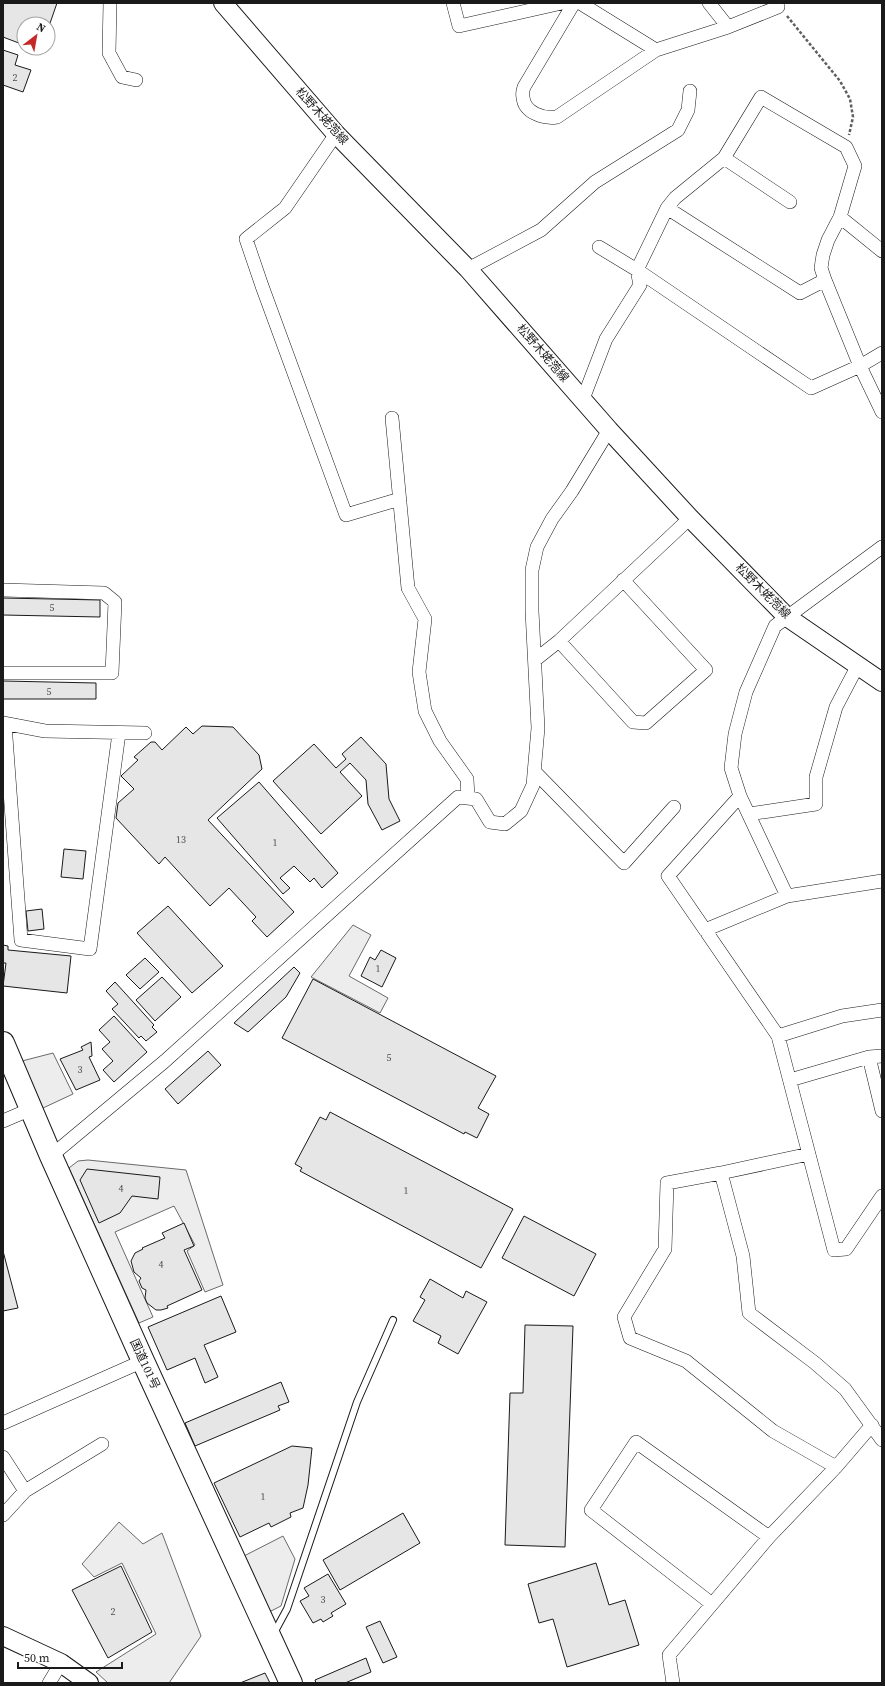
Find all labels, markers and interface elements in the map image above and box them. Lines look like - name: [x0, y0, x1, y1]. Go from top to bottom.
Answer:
- north arrow: [16, 16, 56, 56]
- text: N: [34, 19, 48, 36]
- house number: 2: [13, 71, 18, 84]
- street label: 松野木姥萢線: [292, 84, 352, 148]
- street label: 松野木姥萢線: [513, 321, 573, 385]
- street label: 松野木姥萢線: [732, 560, 794, 622]
- house number: 5: [50, 601, 55, 614]
- house number: 5: [47, 685, 52, 698]
- house number: 13: [176, 833, 186, 846]
- house number: 1: [273, 836, 278, 849]
- house number: 1: [376, 962, 381, 975]
- house number: 5: [387, 1051, 392, 1064]
- house number: 3: [78, 1063, 83, 1076]
- house number: 4: [119, 1182, 124, 1195]
- house number: 1: [404, 1184, 409, 1197]
- house number: 4: [159, 1258, 164, 1271]
- street label: 国道101号: [126, 1336, 164, 1392]
- house number: 1: [261, 1490, 266, 1503]
- house number: 3: [321, 1593, 326, 1606]
- house number: 2: [111, 1605, 116, 1618]
- scale bar: [18, 1644, 122, 1670]
- text: 50 m: [24, 1650, 50, 1666]

